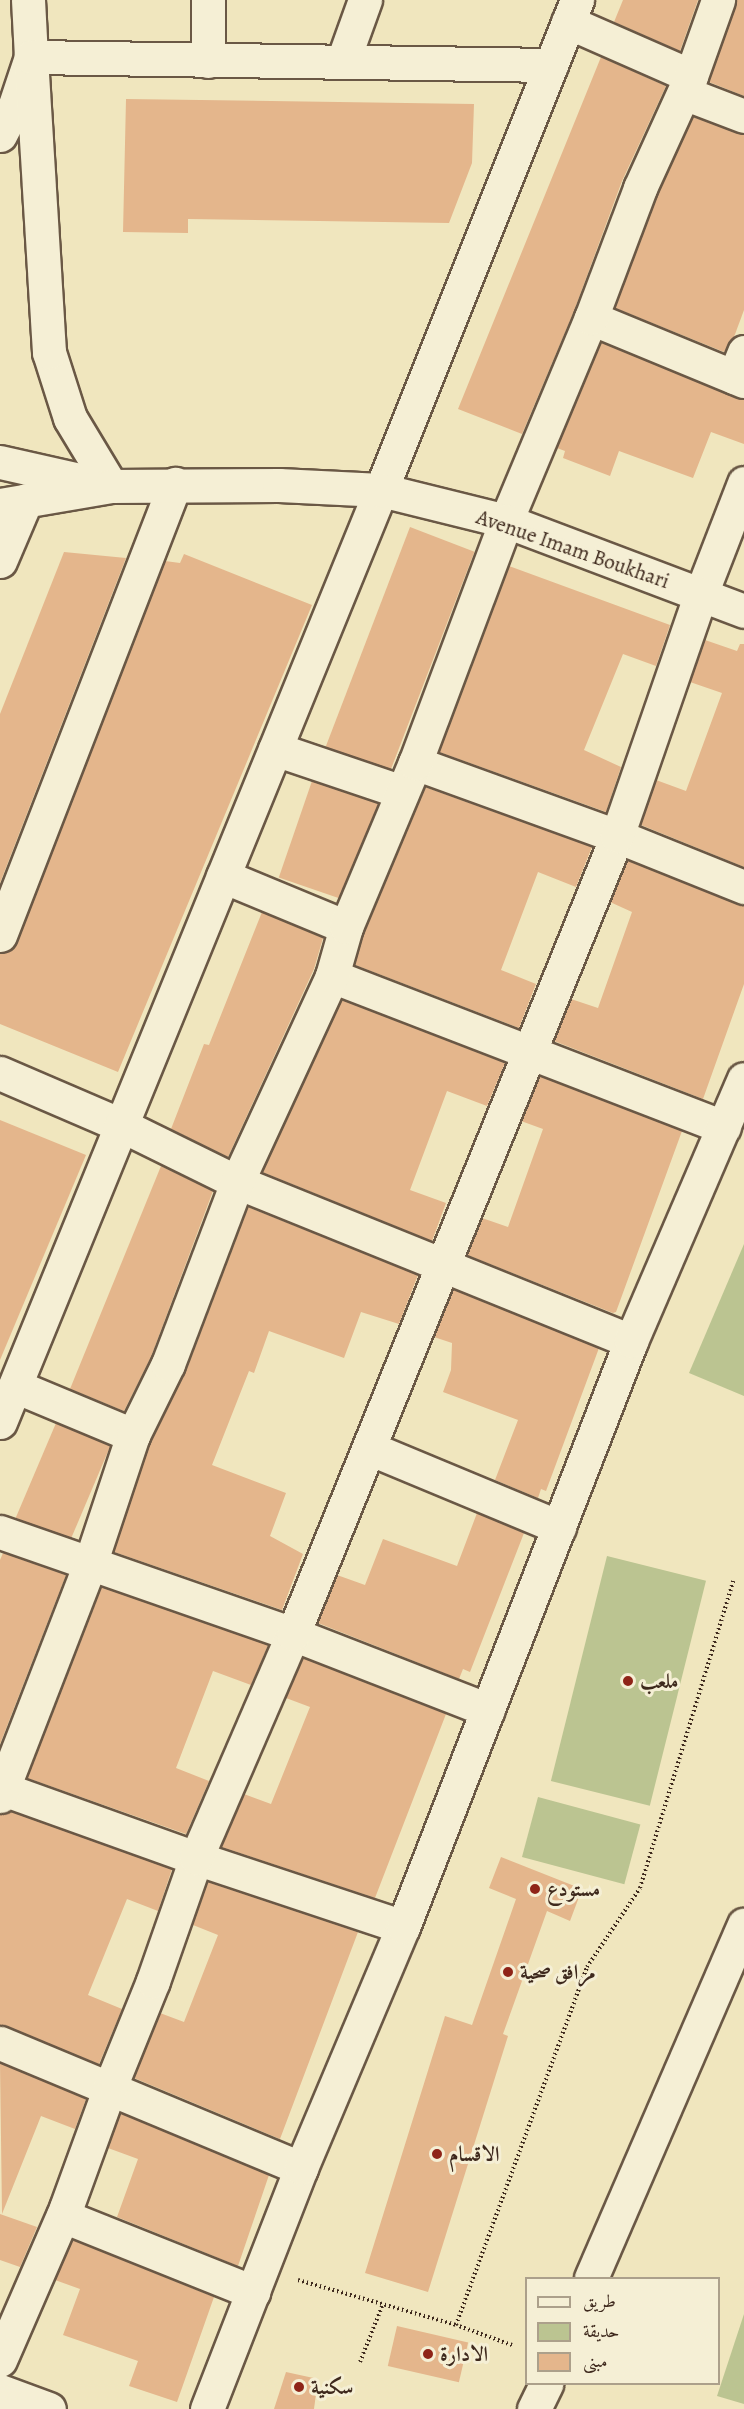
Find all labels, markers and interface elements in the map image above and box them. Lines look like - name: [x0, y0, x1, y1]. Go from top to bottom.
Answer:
- street label: Avenue Imam Boukhari: [473, 504, 673, 594]
- place label: ملعب: [640, 1668, 679, 1694]
- marker: ملعب: [621, 1674, 635, 1688]
- place label: مستودع: [547, 1876, 600, 1902]
- marker: مستودع: [528, 1882, 542, 1896]
- place label: مرافق صحية: [520, 1959, 596, 1985]
- marker: مرافق صحية: [501, 1965, 515, 1979]
- place label: الاقسام: [449, 2141, 499, 2167]
- marker: الاقسام: [430, 2147, 444, 2161]
- legend: [525, 2277, 720, 2385]
- text: طريق: [583, 2289, 616, 2313]
- text: حديقة: [583, 2319, 619, 2343]
- place label: الادارة: [440, 2341, 488, 2367]
- marker: الادارة: [421, 2347, 435, 2361]
- text: مبنى: [583, 2349, 608, 2373]
- place label: سكنية: [311, 2374, 353, 2400]
- marker: سكنية: [292, 2380, 306, 2394]

